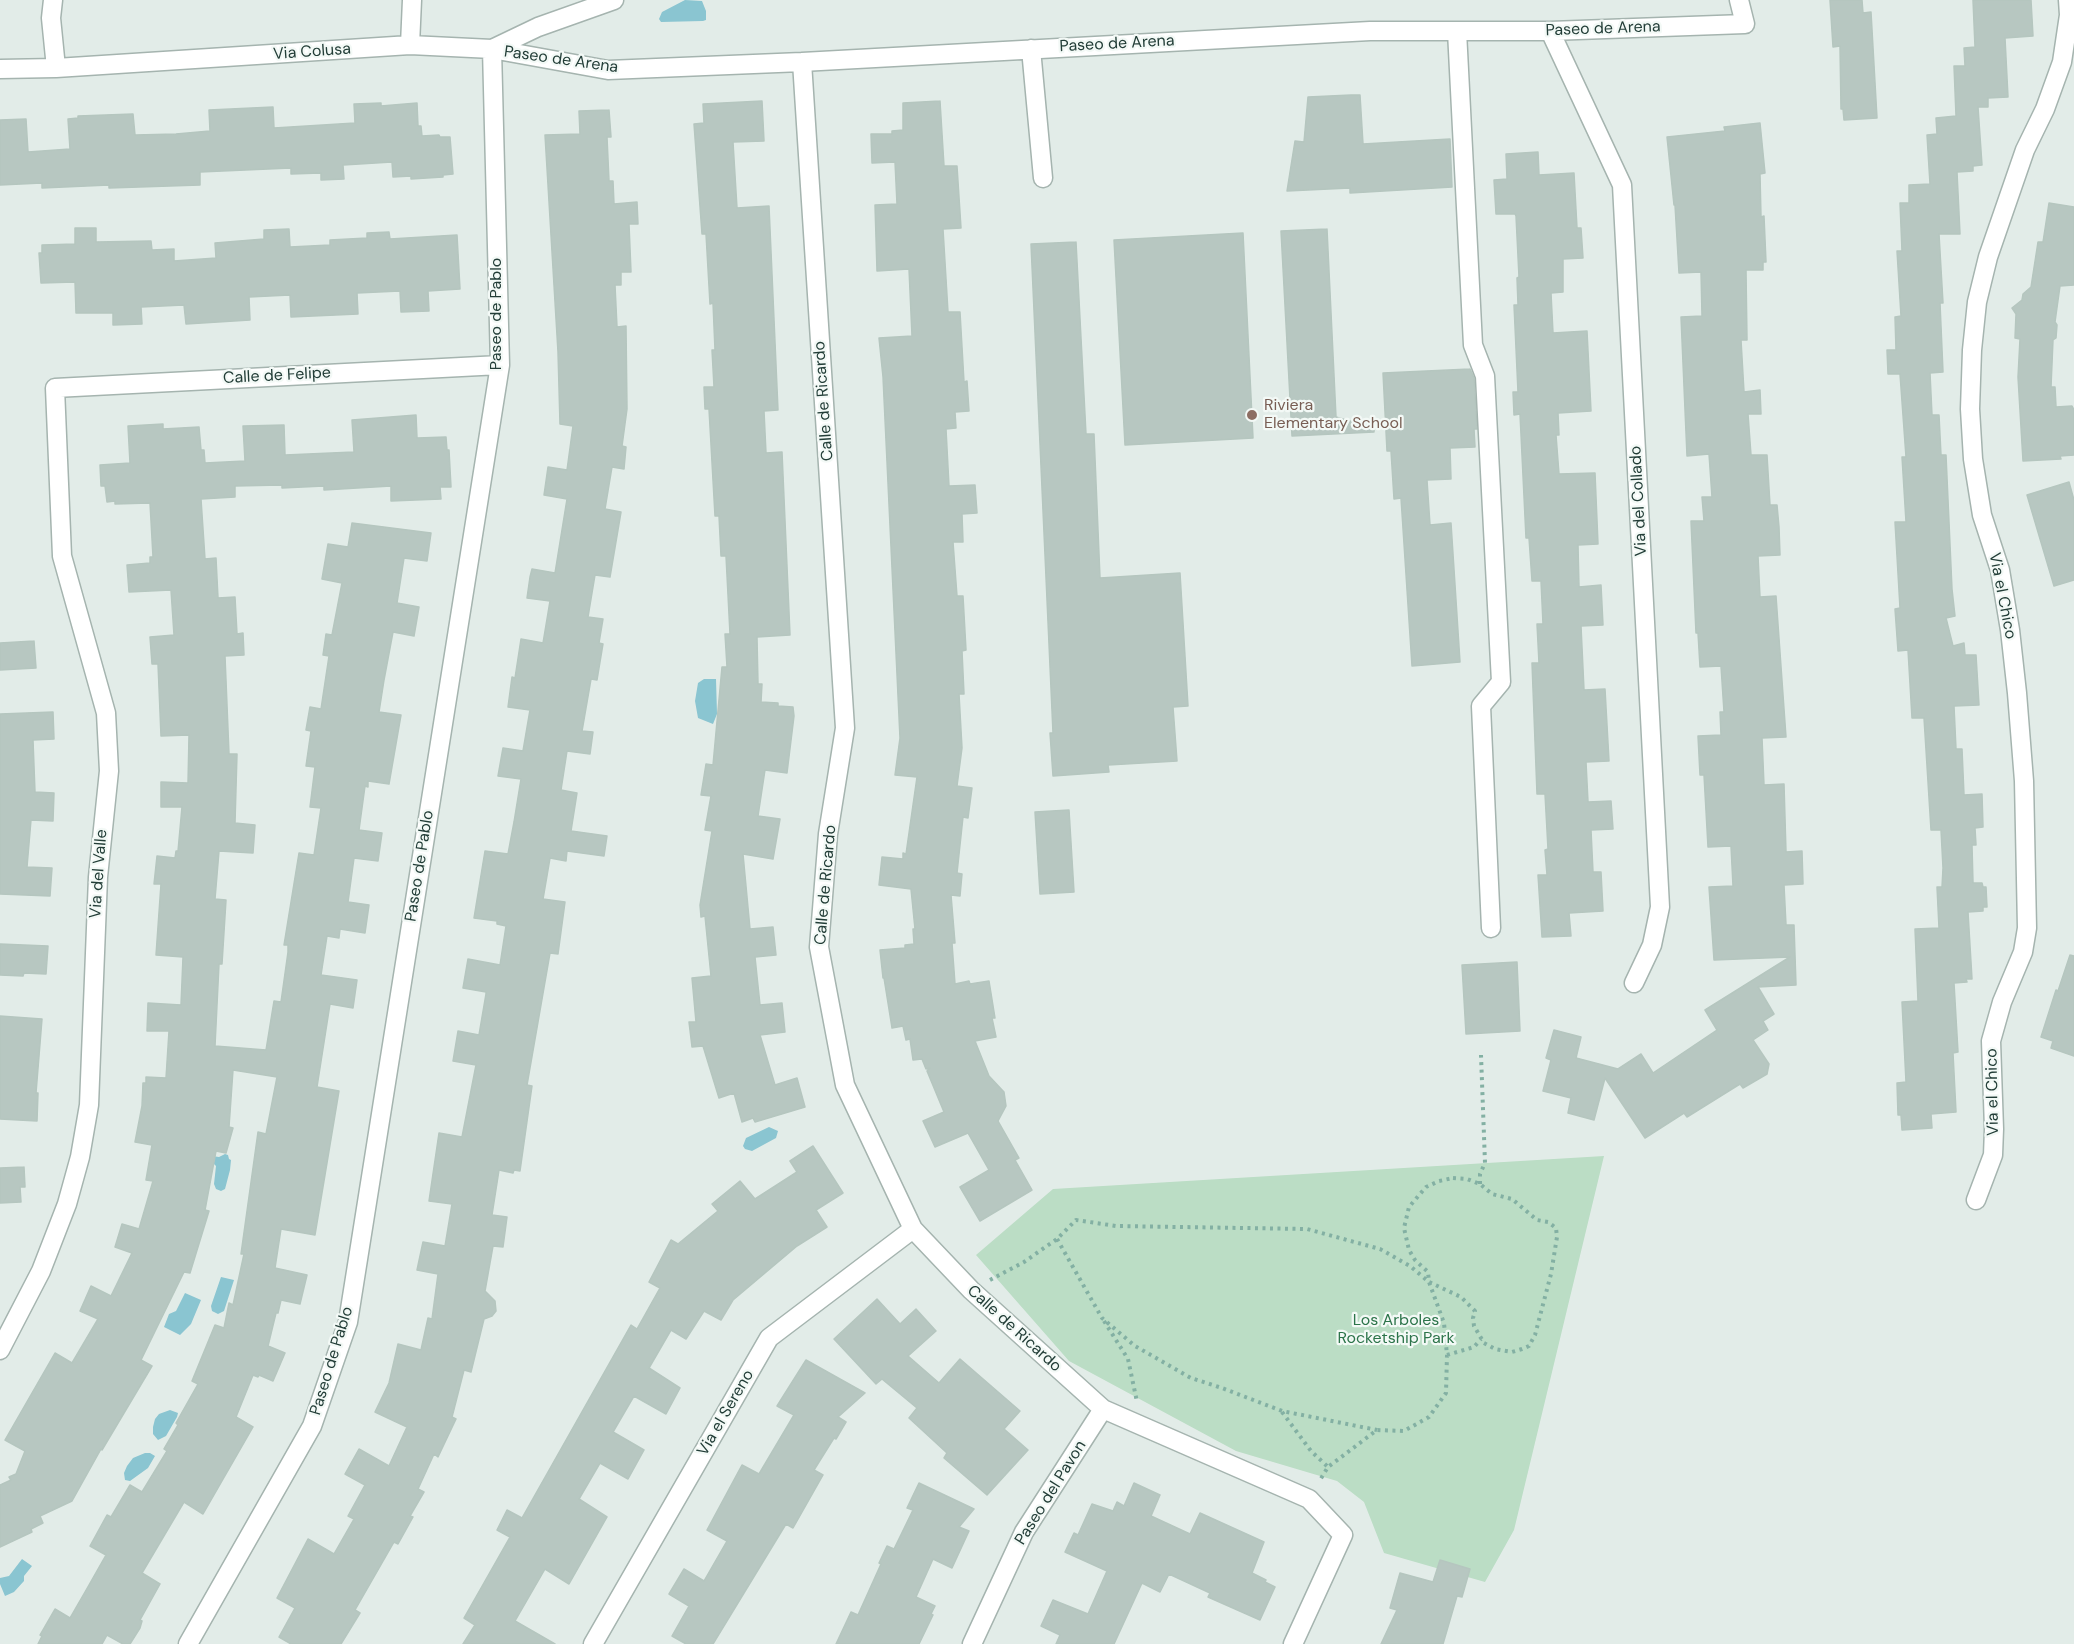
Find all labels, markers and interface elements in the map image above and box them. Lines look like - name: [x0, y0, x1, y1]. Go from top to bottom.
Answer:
- street label: Paseo de Arena: [1545, 17, 1661, 41]
- street label: Paseo de Arena: [1059, 31, 1175, 57]
- street label: Via Colusa: [272, 40, 352, 64]
- street label: Paseo de Arena: [503, 42, 619, 78]
- street label: Paseo de Pablo: [487, 258, 507, 370]
- street label: Calle de Ricardo: [810, 340, 838, 462]
- street label: Calle de Felipe: [223, 364, 331, 388]
- place label: Riviera Elementary School: [1264, 396, 1402, 434]
- marker: Riviera Elementary School: [1245, 408, 1259, 422]
- street label: Via del Collado: [1627, 445, 1651, 557]
- street label: Via el Chico: [1984, 551, 2020, 641]
- street label: Paseo de Pablo: [402, 809, 438, 923]
- street label: Calle de Ricardo: [811, 824, 841, 946]
- street label: Via del Valle: [86, 829, 112, 919]
- street label: Via el Chico: [1983, 1048, 2003, 1136]
- street label: Calle de Ricardo: [963, 1282, 1065, 1376]
- street label: Paseo de Pablo: [306, 1304, 358, 1418]
- park label: Los Arboles Rocketship Park: [1337, 1311, 1455, 1349]
- street label: Via el Sereno: [694, 1367, 758, 1459]
- street label: Paseo del Pavon: [1011, 1437, 1091, 1549]

